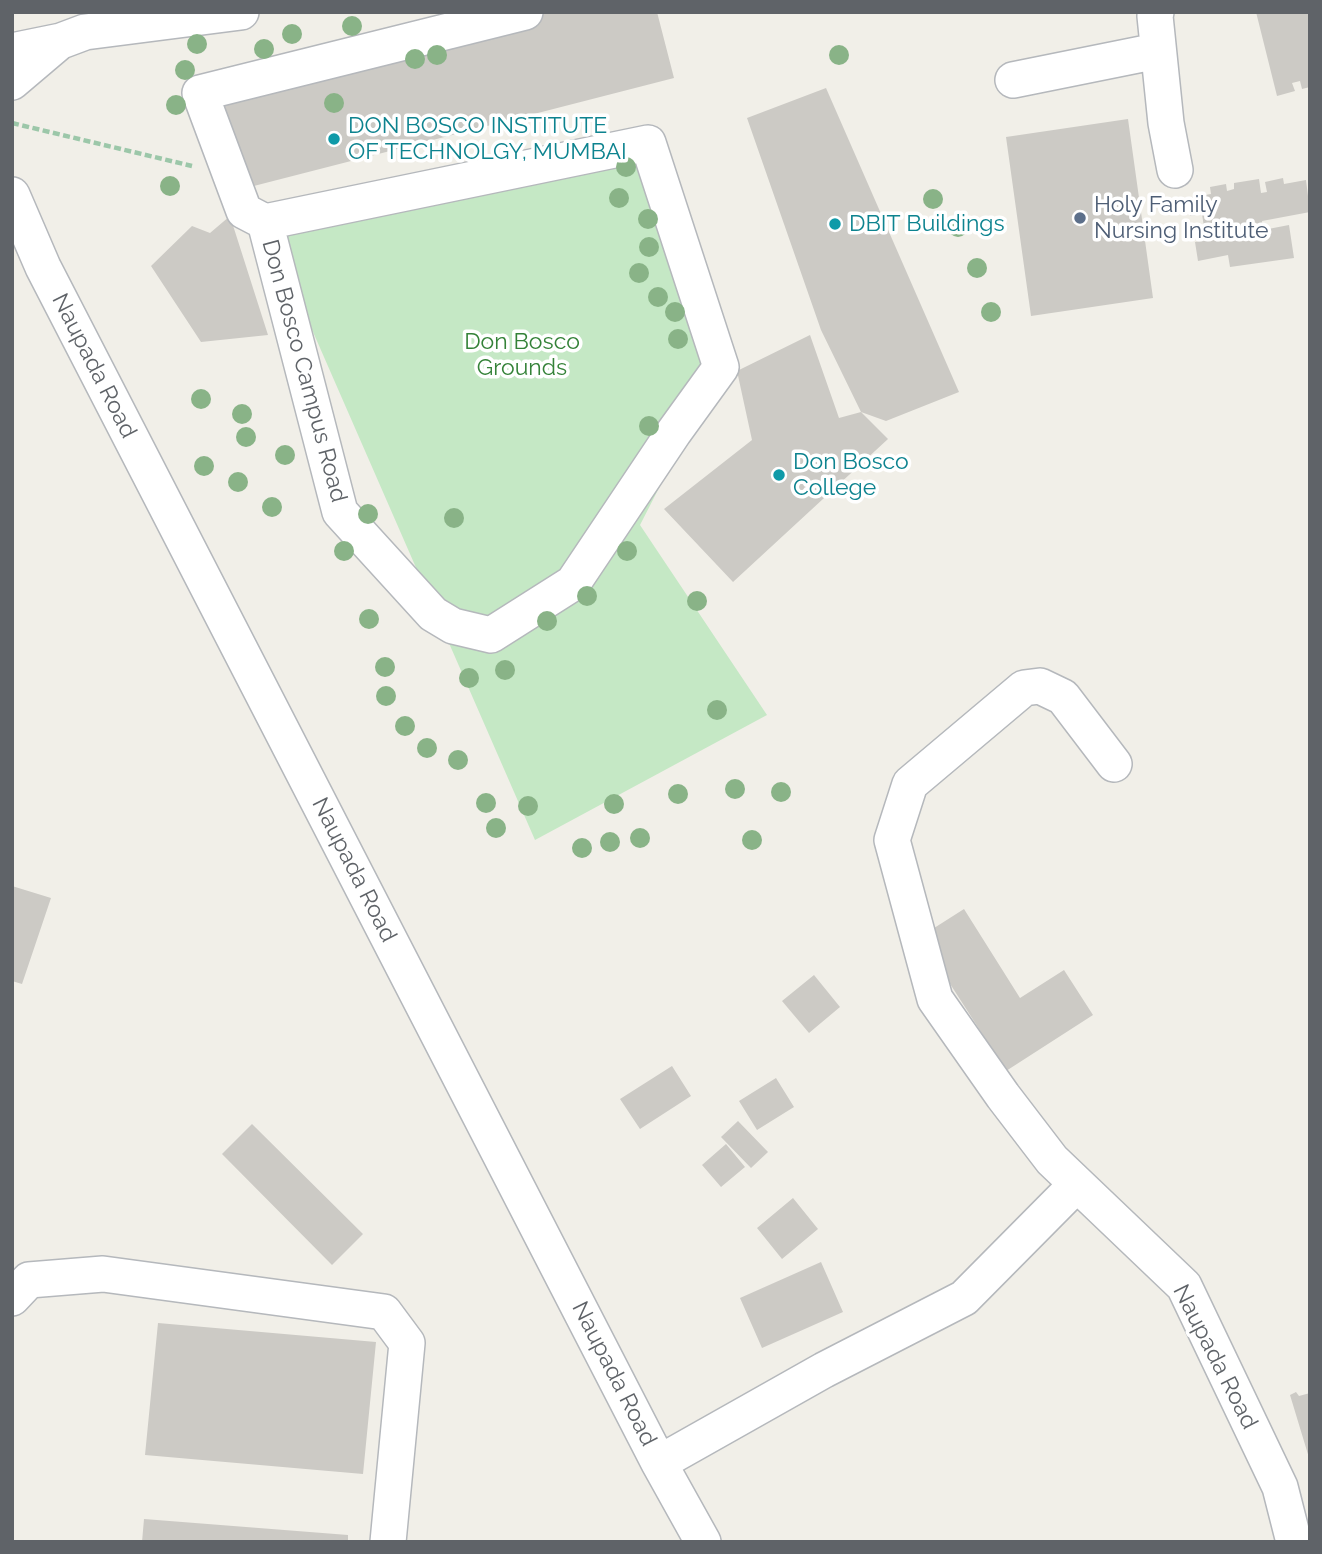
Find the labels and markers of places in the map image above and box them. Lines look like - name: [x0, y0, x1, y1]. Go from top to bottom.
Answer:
- place label: DON BOSCO INSTITUTE OF TECHNOLGY, MUMBAI: [348, 112, 627, 166]
- marker: DON BOSCO INSTITUTE OF TECHNOLGY, MUMBAI: [326, 131, 342, 147]
- place label: Holy Family Nursing Institute: [1094, 191, 1268, 245]
- place label: DBIT Buildings: [849, 210, 1005, 238]
- marker: Holy Family Nursing Institute: [1072, 210, 1088, 226]
- marker: DBIT Buildings: [827, 216, 843, 232]
- place label: Don Bosco College: [793, 448, 909, 502]
- marker: Don Bosco College: [771, 467, 787, 483]

